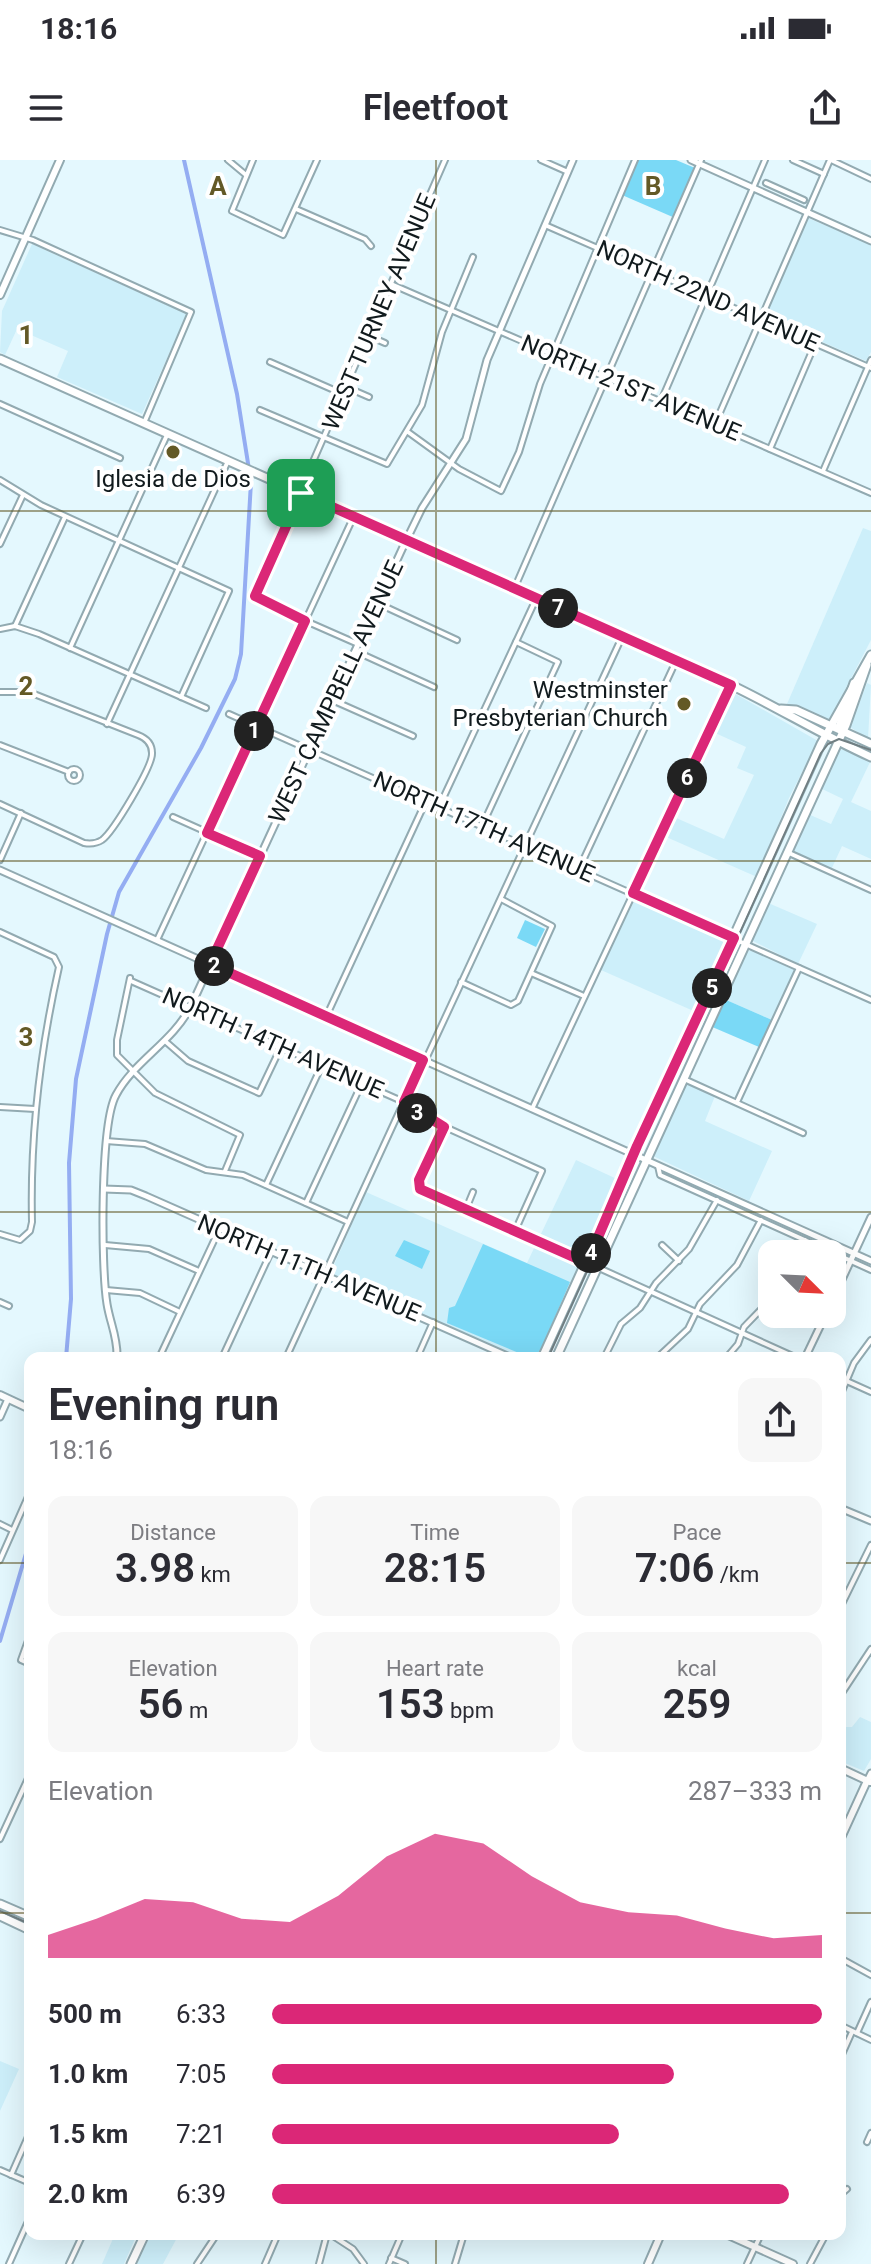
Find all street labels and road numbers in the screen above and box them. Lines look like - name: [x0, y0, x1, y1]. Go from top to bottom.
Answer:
- street label: WEST TURNEY AVENUE: [316, 190, 442, 434]
- street label: NORTH 22ND AVENUE: [592, 234, 824, 358]
- street label: NORTH 21ST AVENUE: [517, 329, 745, 447]
- street label: WEST CAMPBELL AVENUE: [263, 556, 409, 828]
- street label: NORTH 17TH AVENUE: [369, 766, 599, 888]
- street label: NORTH 14TH AVENUE: [158, 982, 388, 1104]
- street label: NORTH 11TH AVENUE: [193, 1208, 425, 1328]

